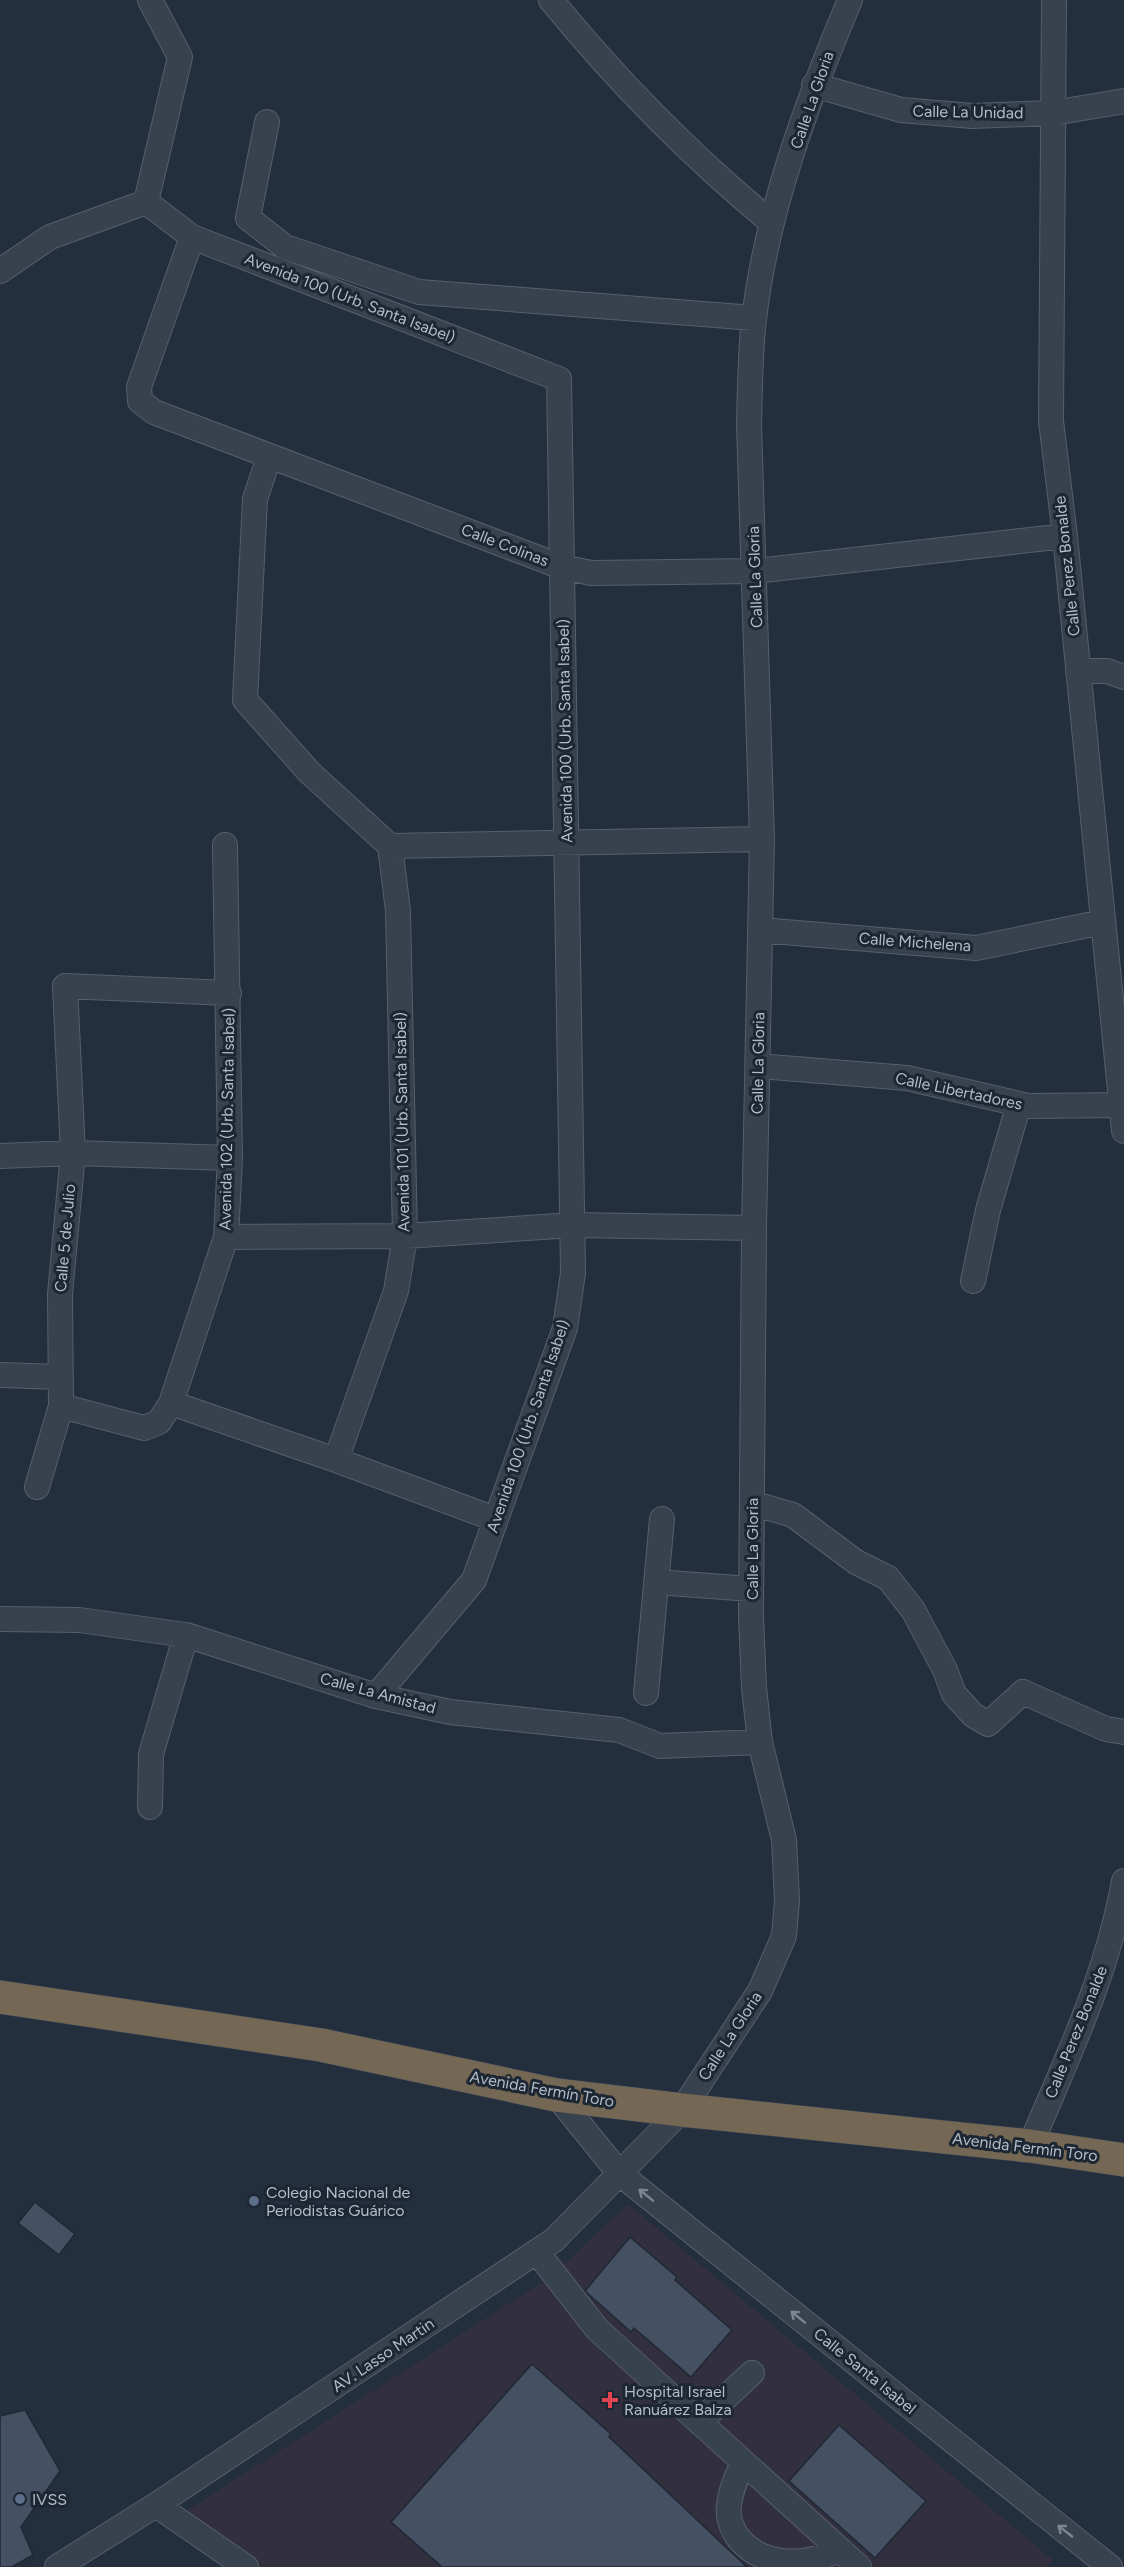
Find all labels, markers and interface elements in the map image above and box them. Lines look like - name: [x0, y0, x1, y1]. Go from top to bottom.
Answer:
- street label: Calle La Gloria: [786, 49, 838, 151]
- street label: Calle La Unidad: [912, 102, 1024, 122]
- street label: Avenida 100 (Urb. Santa Isabel): [242, 249, 458, 347]
- street label: Calle Perez Bonalde: [1050, 495, 1084, 637]
- street label: Calle Colinas: [459, 520, 551, 570]
- street label: Calle La Gloria: [744, 526, 766, 628]
- street label: Avenida 100 (Urb. Santa Isabel): [554, 619, 576, 843]
- street label: Calle Michelena: [858, 929, 972, 955]
- street label: Avenida 102 (Urb. Santa Isabel): [216, 1008, 238, 1230]
- street label: Avenida 101 (Urb. Santa Isabel): [391, 1012, 413, 1232]
- street label: Calle La Gloria: [748, 1012, 768, 1114]
- street label: Calle Libertadores: [894, 1068, 1024, 1114]
- street label: Calle 5 de Julio: [51, 1183, 79, 1293]
- street label: Avenida 100 (Urb. Santa Isabel): [483, 1317, 573, 1535]
- street label: Calle La Gloria: [743, 1498, 762, 1600]
- street label: Calle La Amistad: [318, 1668, 438, 1718]
- street label: Calle Perez Bonalde: [1041, 1963, 1111, 2101]
- street label: Calle La Gloria: [694, 1988, 766, 2084]
- street label: Avenida Fermín Toro: [468, 2067, 616, 2111]
- street label: Avenida Fermín Toro: [951, 2129, 1099, 2165]
- place label: Colegio Nacional de Periodistas Guárico: [266, 2183, 411, 2220]
- one-way arrow: [638, 2188, 654, 2201]
- marker: Colegio Nacional de Periodistas Guárico: [247, 2194, 261, 2208]
- one-way arrow: [790, 2310, 806, 2323]
- street label: AV. Lasso Martin: [328, 2314, 438, 2396]
- street label: Calle Santa Isabel: [810, 2324, 920, 2418]
- place label: Hospital Israel Ranuárez Balza: [624, 2382, 732, 2419]
- marker: Hospital Israel Ranuárez Balza: [601, 2391, 619, 2409]
- place label: IVSS: [32, 2490, 67, 2509]
- marker: IVSS: [13, 2492, 27, 2506]
- one-way arrow: [1057, 2524, 1073, 2537]

